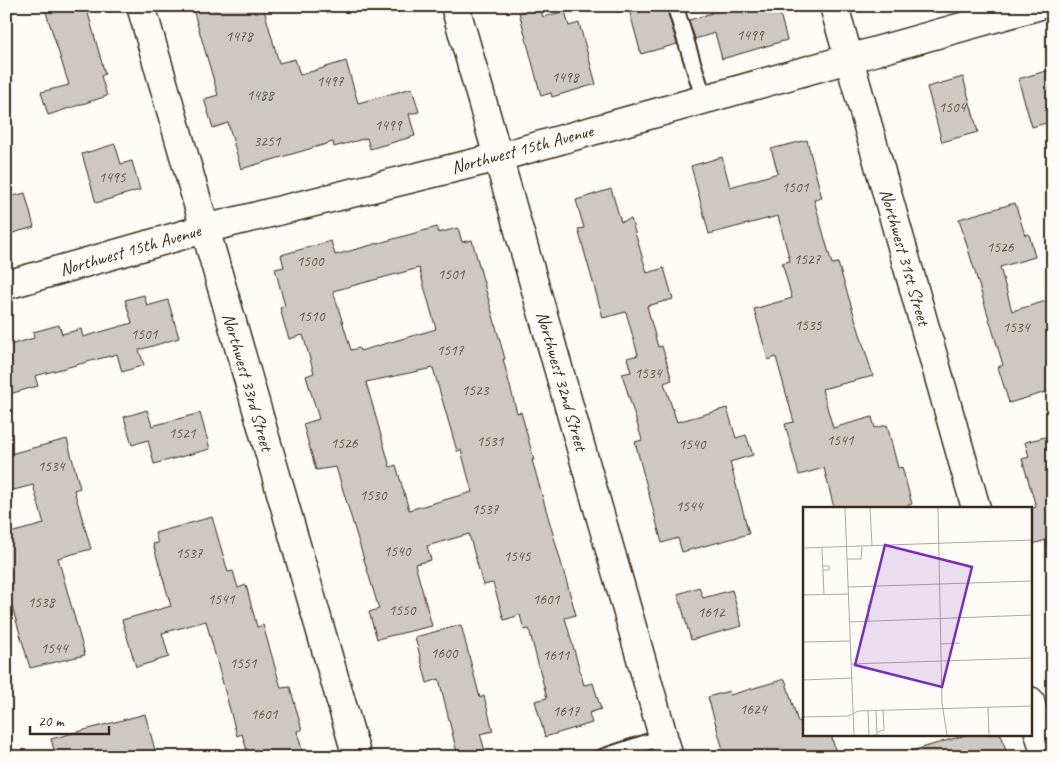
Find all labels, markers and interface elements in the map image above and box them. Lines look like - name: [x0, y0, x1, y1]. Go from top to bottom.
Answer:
- house number: 1499: [736, 26, 765, 45]
- house number: 1478: [225, 27, 254, 46]
- house number: 1498: [551, 68, 580, 87]
- house number: 1497: [316, 72, 345, 91]
- house number: 1488: [246, 86, 275, 105]
- house number: 1504: [938, 98, 967, 117]
- house number: 1499: [374, 116, 403, 135]
- street label: Northwest 15th Avenue: [449, 119, 596, 178]
- house number: 3251: [253, 132, 282, 151]
- house number: 1495: [98, 168, 127, 187]
- house number: 1501: [781, 178, 810, 197]
- street label: Northwest 31st Street: [875, 186, 936, 330]
- street label: Northwest 15th Avenue: [57, 219, 204, 281]
- house number: 1526: [986, 238, 1015, 257]
- house number: 1527: [793, 250, 822, 269]
- house number: 1500: [296, 252, 325, 271]
- house number: 1501: [437, 265, 466, 284]
- house number: 1510: [297, 307, 326, 326]
- street label: Northwest 32nd Street: [532, 309, 593, 455]
- street label: Northwest 33rd Street: [218, 311, 279, 455]
- house number: 1535: [794, 316, 823, 335]
- house number: 1534: [1002, 318, 1031, 337]
- house number: 1501: [130, 325, 159, 344]
- house number: 1517: [436, 341, 465, 360]
- house number: 1534: [634, 364, 663, 383]
- house number: 1523: [461, 381, 490, 400]
- house number: 1521: [168, 424, 197, 443]
- house number: 1541: [826, 431, 855, 450]
- house number: 1531: [476, 432, 505, 451]
- house number: 1526: [330, 434, 359, 453]
- house number: 1540: [678, 435, 707, 454]
- house number: 1534: [37, 457, 66, 476]
- house number: 1530: [359, 486, 388, 505]
- house number: 1544: [675, 497, 704, 516]
- house number: 1537: [471, 500, 500, 519]
- inset map: [803, 507, 1032, 736]
- house number: 1540: [383, 542, 412, 561]
- house number: 1537: [175, 544, 204, 563]
- house number: 1545: [503, 547, 532, 566]
- house number: 1541: [207, 590, 236, 609]
- house number: 1601: [532, 590, 561, 609]
- house number: 1538: [27, 593, 56, 612]
- house number: 1550: [388, 601, 417, 620]
- house number: 1612: [697, 603, 726, 622]
- house number: 1544: [40, 639, 69, 658]
- house number: 1600: [430, 644, 459, 663]
- house number: 1611: [542, 646, 571, 665]
- house number: 1551: [229, 654, 258, 673]
- house number: 1624: [739, 700, 768, 719]
- house number: 1617: [552, 702, 581, 721]
- scale bar: [30, 703, 109, 735]
- house number: 1601: [250, 705, 279, 724]
- text: 20 m: [38, 712, 65, 731]

